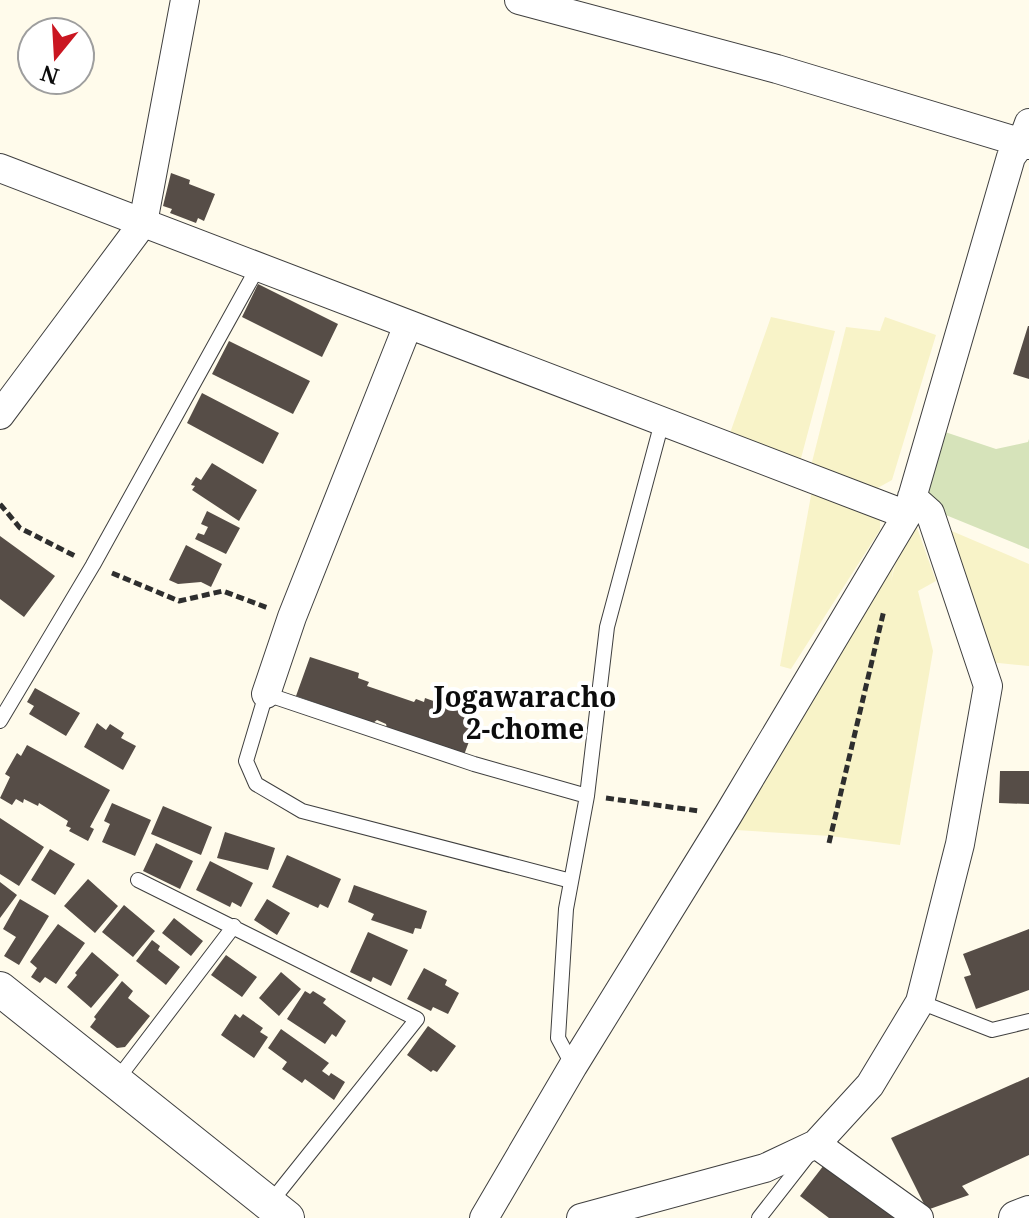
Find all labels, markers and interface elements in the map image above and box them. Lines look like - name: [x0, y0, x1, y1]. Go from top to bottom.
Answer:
- north arrow: [16, 16, 96, 96]
- text: N: [37, 59, 62, 93]
- district label: Jogawaracho 2-chome: [432, 677, 617, 747]

